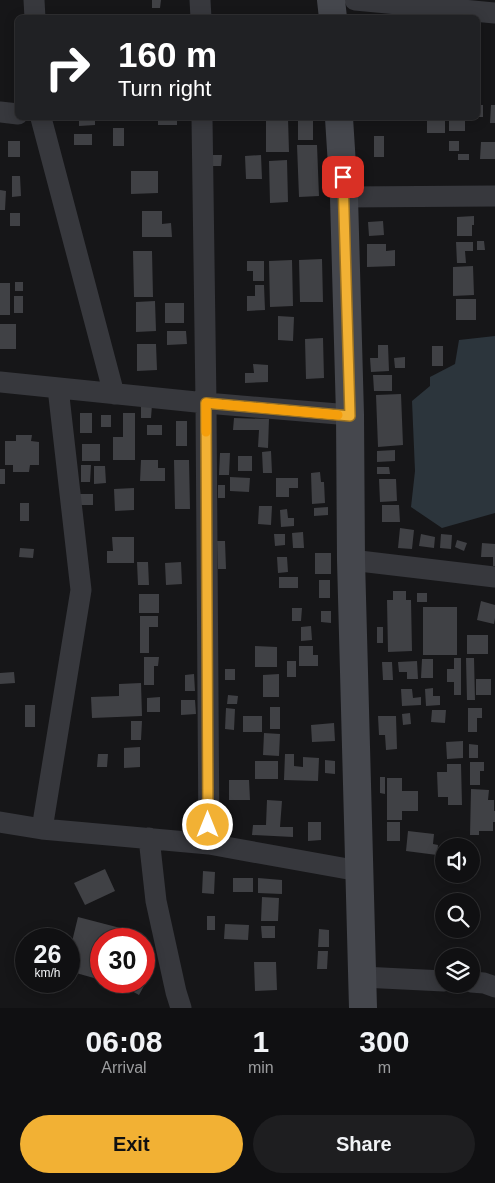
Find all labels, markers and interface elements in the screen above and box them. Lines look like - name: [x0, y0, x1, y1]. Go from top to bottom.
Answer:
- icon: right: [35, 35, 100, 100]
- text: 160 m: [118, 35, 217, 74]
- text: Turn right: [118, 76, 211, 101]
- pin: [322, 156, 364, 198]
- icon: arrive: [329, 163, 357, 191]
- position arrow: [181, 798, 233, 850]
- map controls: [435, 838, 480, 993]
- button: sound: [435, 838, 480, 883]
- button: search: [435, 893, 480, 938]
- speed limit sign: 30: [90, 928, 155, 993]
- text: 26: [34, 940, 61, 968]
- button: layers: [435, 948, 480, 993]
- text: km/h: [34, 966, 61, 980]
- text: 06:08: [86, 1025, 162, 1058]
- text: 1: [252, 1025, 269, 1058]
- text: 300: [359, 1025, 409, 1058]
- text: Arrival: [101, 1059, 147, 1076]
- text: min: [248, 1059, 274, 1076]
- text: m: [378, 1059, 391, 1076]
- button: Exit: [20, 1115, 243, 1173]
- button: Share: [253, 1115, 475, 1173]

